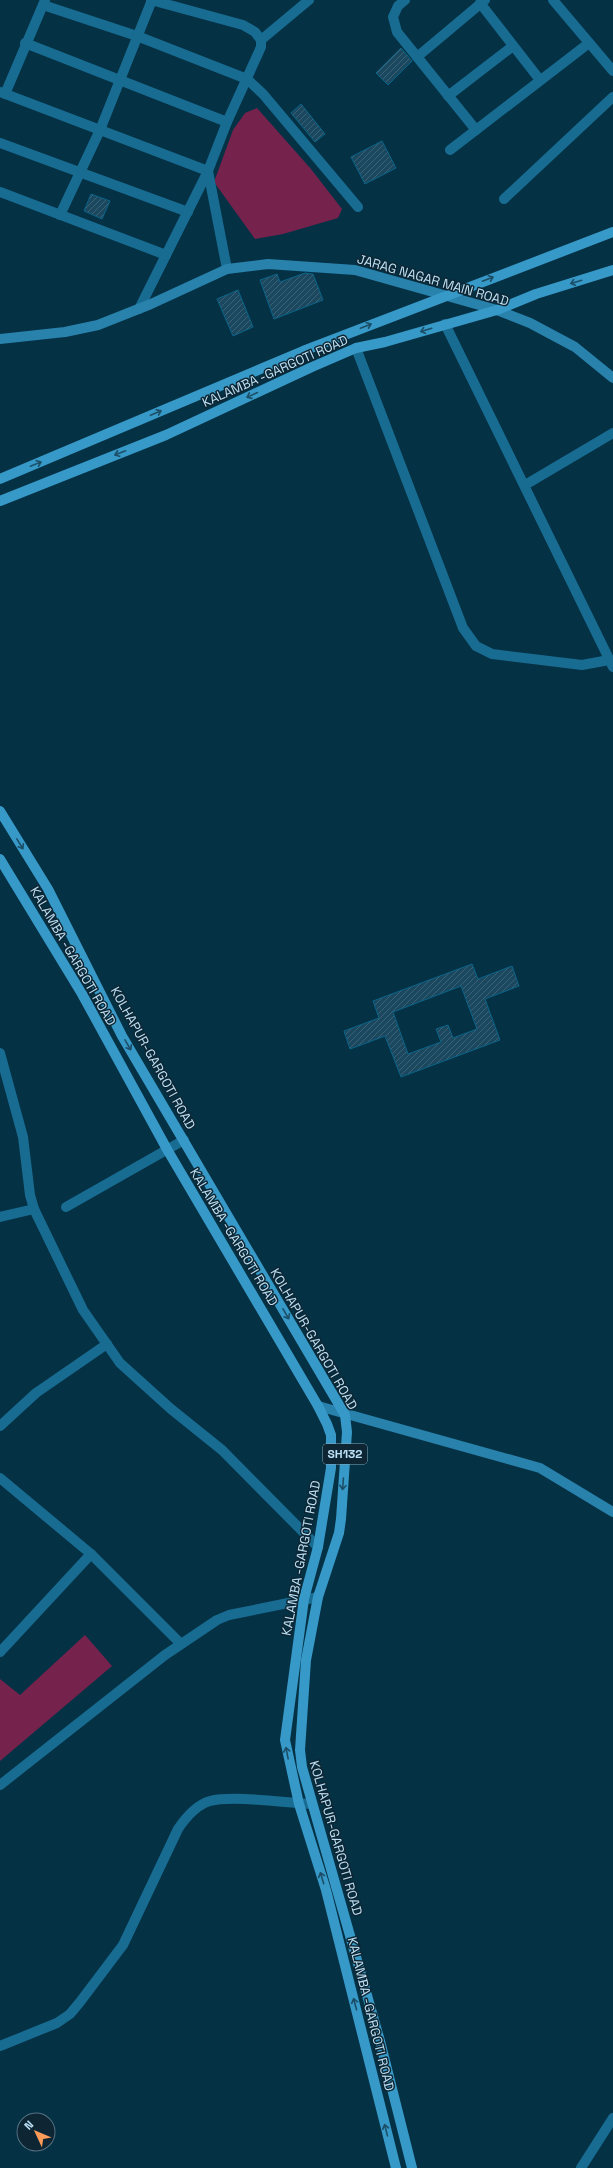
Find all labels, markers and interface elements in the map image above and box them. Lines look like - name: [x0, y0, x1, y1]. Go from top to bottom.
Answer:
- street label: JARAG NAGAR MAIN ROAD: [355, 250, 511, 310]
- one-way arrow: [481, 275, 493, 283]
- one-way arrow: [569, 279, 582, 286]
- one-way arrow: [360, 322, 372, 329]
- one-way arrow: [419, 327, 432, 334]
- street label: KALAMBA -GARGOTI ROAD: [200, 331, 350, 411]
- one-way arrow: [246, 392, 258, 399]
- one-way arrow: [149, 409, 161, 417]
- one-way arrow: [115, 450, 127, 458]
- one-way arrow: [30, 459, 42, 467]
- one-way arrow: [17, 838, 25, 850]
- street label: KALAMBA -GARGOTI ROAD: [26, 883, 120, 1029]
- street label: KOLHAPUR-GARGOTI ROAD: [107, 984, 199, 1132]
- one-way arrow: [124, 1039, 132, 1050]
- street label: KALAMBA -GARGOTI ROAD: [186, 1165, 282, 1309]
- street label: KOLHAPUR-GARGOTI ROAD: [267, 1265, 361, 1413]
- one-way arrow: [282, 1308, 290, 1320]
- road number: SH132: [323, 1444, 367, 1464]
- one-way arrow: [340, 1477, 347, 1490]
- street label: KALAMBA -GARGOTI ROAD: [278, 1479, 324, 1637]
- one-way arrow: [283, 1747, 291, 1760]
- street label: KOLHAPUR-GARGOTI ROAD: [306, 1759, 366, 1917]
- one-way arrow: [318, 1872, 325, 1885]
- street label: KALAMBA -GARGOTI ROAD: [344, 1935, 398, 2093]
- one-way arrow: [351, 1998, 358, 2011]
- north arrow: [16, 2112, 56, 2152]
- text: N: [21, 2118, 36, 2133]
- one-way arrow: [382, 2124, 390, 2137]

